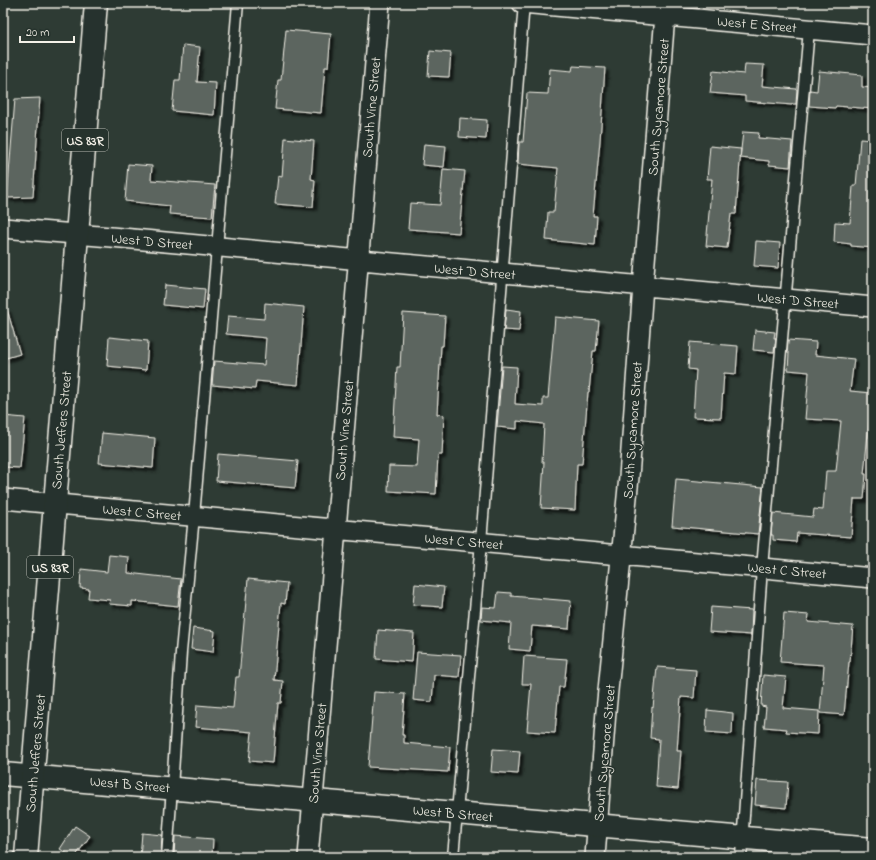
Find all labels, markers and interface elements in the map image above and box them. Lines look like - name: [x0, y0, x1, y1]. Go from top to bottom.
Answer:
- street label: West E Street: [716, 12, 798, 39]
- scale bar: [20, 18, 74, 44]
- text: 20 m: [26, 24, 49, 42]
- street label: South Sycamore Street: [643, 37, 677, 177]
- street label: South Vine Street: [358, 56, 387, 158]
- road number: US 83R: [62, 129, 108, 151]
- street label: West D Street: [110, 228, 194, 257]
- street label: West D Street: [433, 258, 517, 287]
- street label: West D Street: [756, 287, 840, 316]
- street label: South Sycamore Street: [618, 360, 650, 500]
- street label: South Jeffers Street: [47, 370, 78, 490]
- street label: South Vine Street: [331, 379, 360, 481]
- street label: West C Street: [102, 500, 182, 527]
- street label: West C Street: [424, 529, 504, 556]
- road number: US 83R: [27, 556, 73, 578]
- street label: West C Street: [747, 558, 827, 585]
- street label: South Sycamore Street: [589, 683, 623, 823]
- street label: South Jeffers Street: [21, 693, 52, 813]
- street label: South Vine Street: [304, 702, 333, 804]
- street label: West B Street: [89, 772, 171, 799]
- street label: West B Street: [412, 801, 494, 828]

